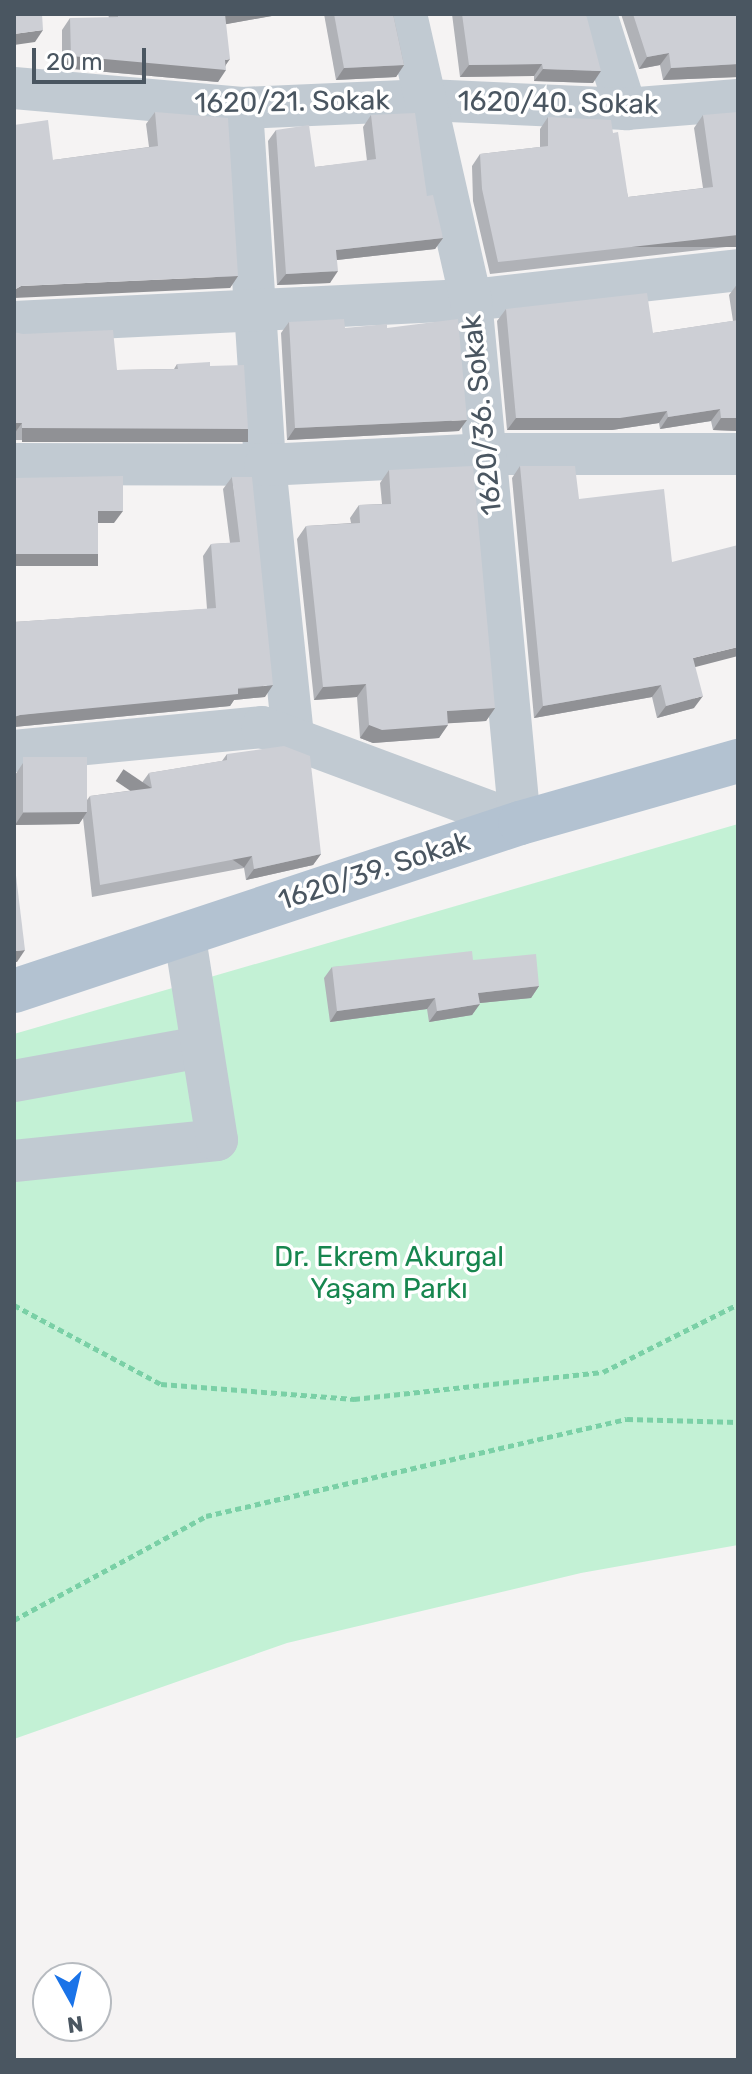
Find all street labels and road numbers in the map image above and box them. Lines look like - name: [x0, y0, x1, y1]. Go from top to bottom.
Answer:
- street label: 1620/21. Sokak: [194, 83, 390, 121]
- street label: 1620/40. Sokak: [457, 84, 659, 122]
- street label: 1620/36. Sokak: [455, 313, 509, 517]
- street label: 1620/39. Sokak: [274, 824, 474, 918]

